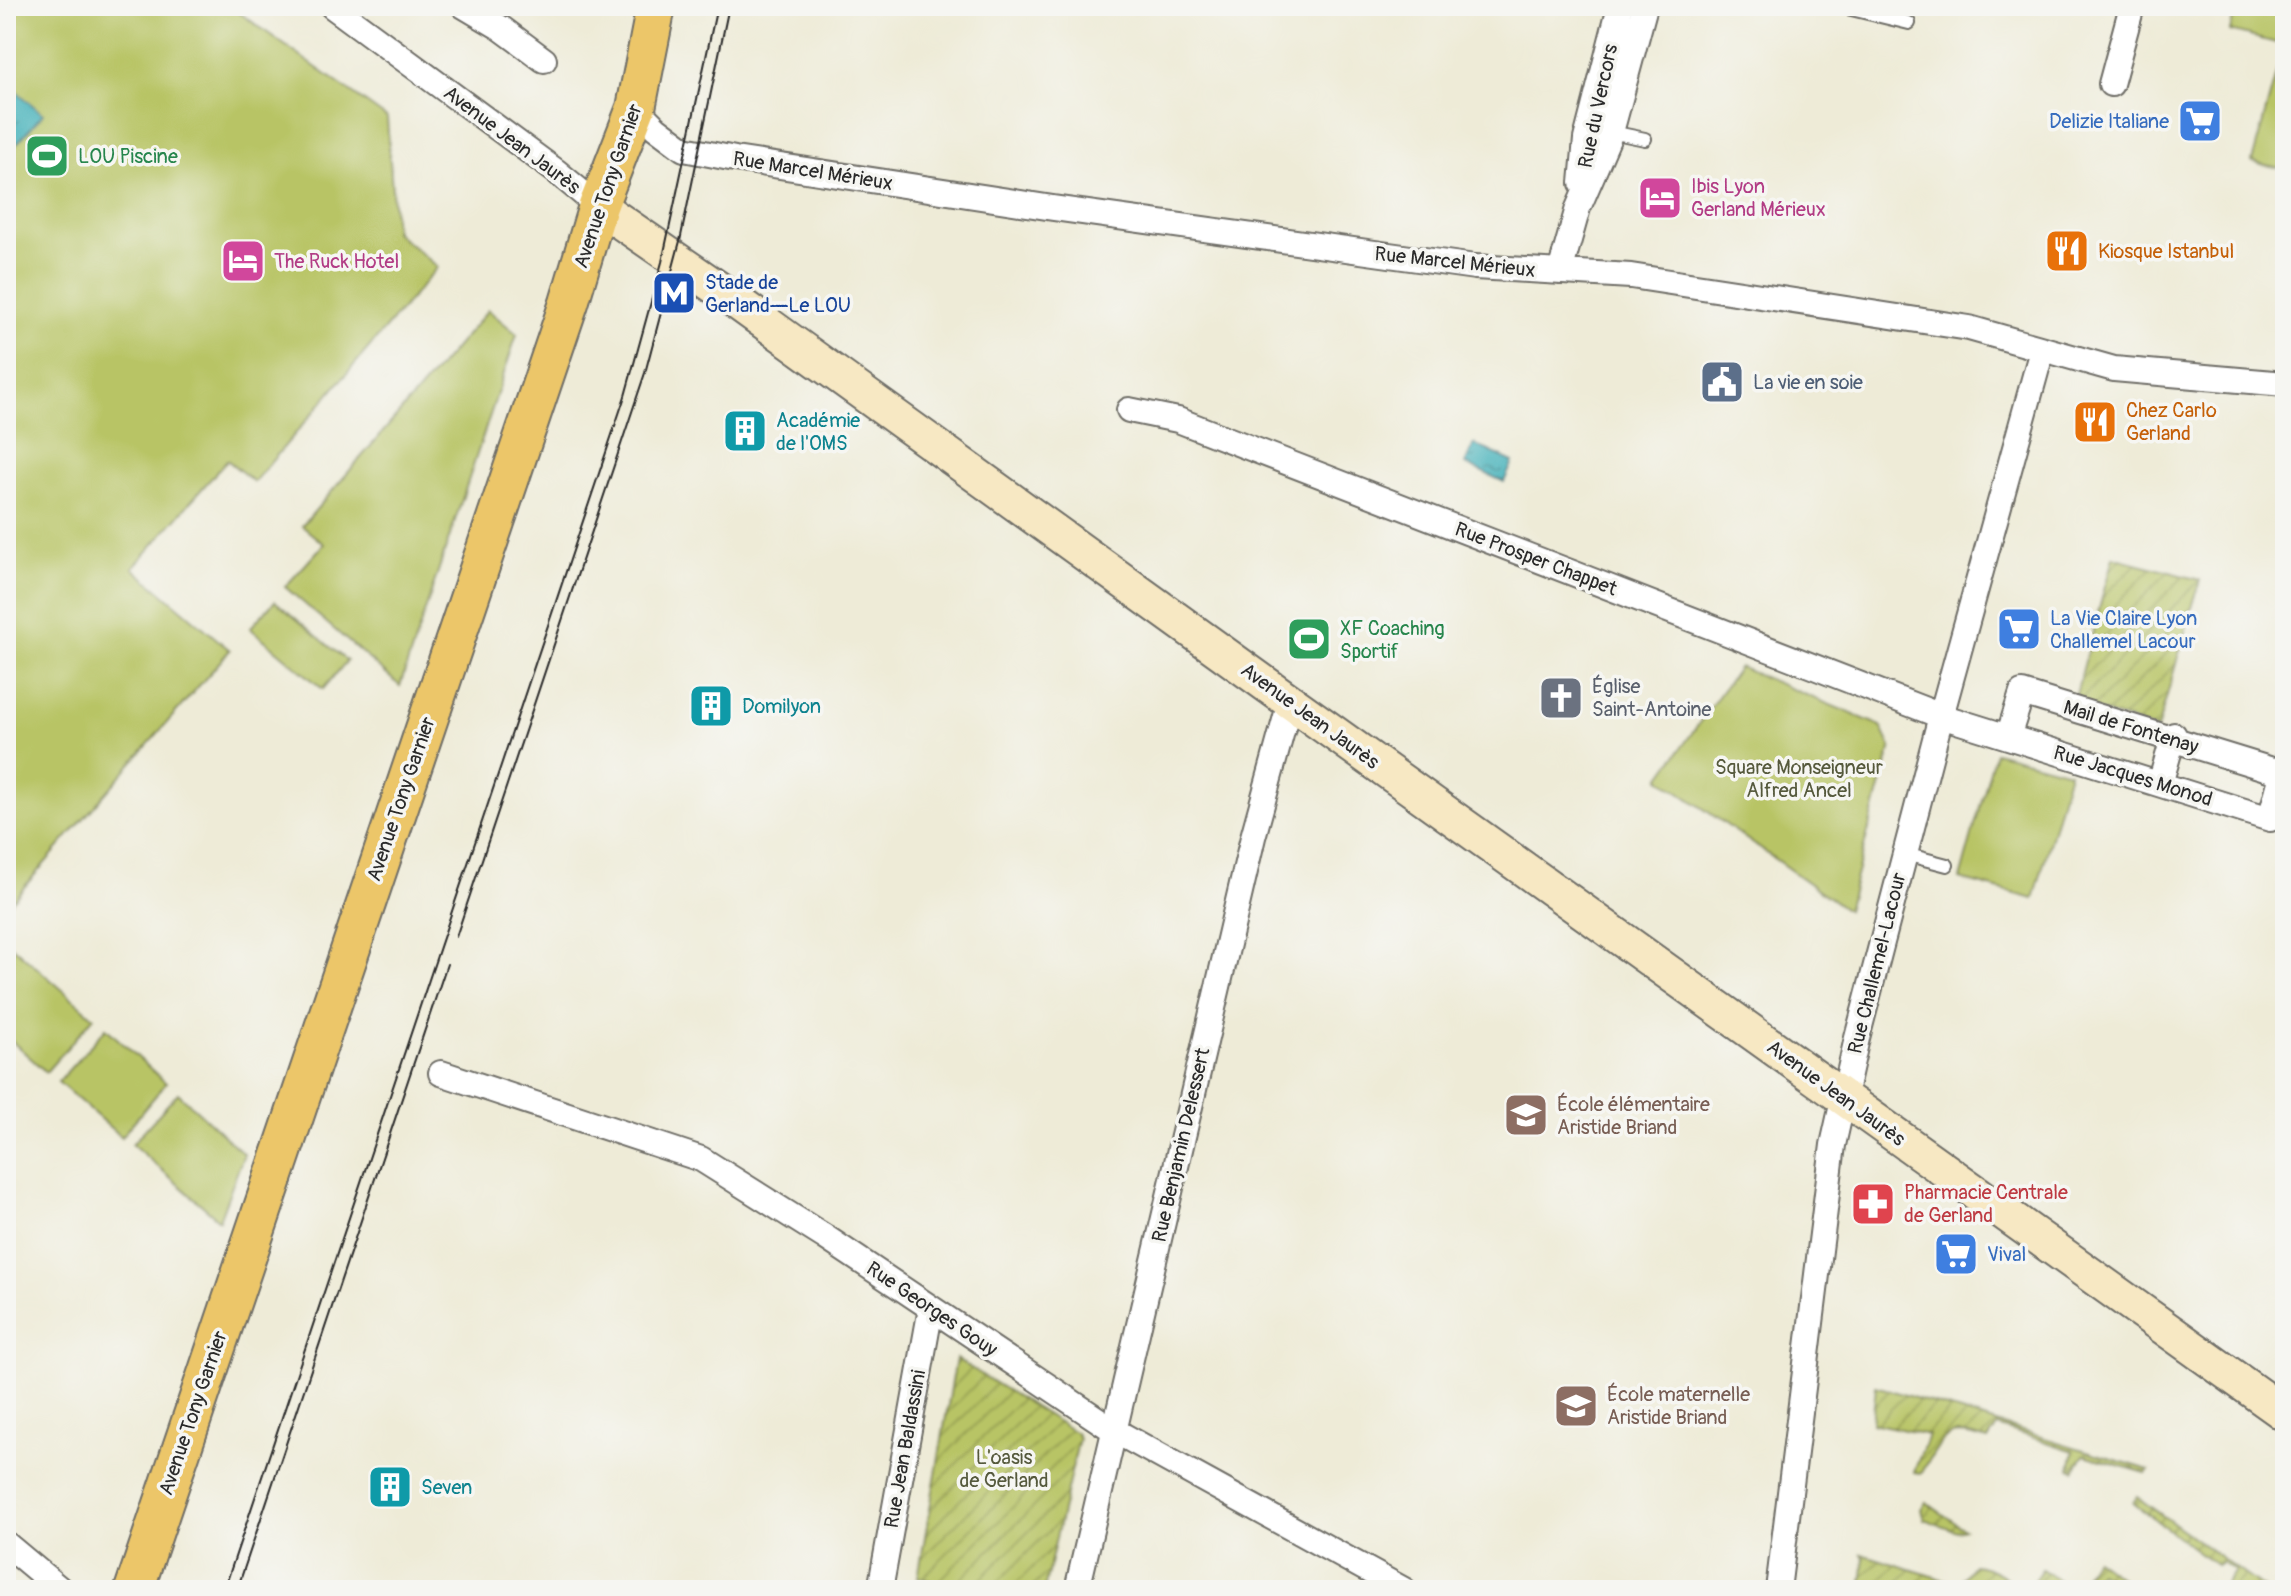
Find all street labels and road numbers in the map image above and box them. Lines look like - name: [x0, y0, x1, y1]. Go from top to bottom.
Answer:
- street label: Rue du Vercors: [1573, 42, 1623, 170]
- street label: Avenue Jean Jaurès: [439, 80, 585, 200]
- street label: Avenue Tony Garnier: [568, 101, 648, 271]
- street label: Rue Marcel Mérieux: [731, 146, 895, 196]
- street label: Rue Marcel Mérieux: [1373, 241, 1537, 283]
- street label: Rue Prosper Chappet: [1451, 517, 1621, 602]
- street label: Avenue Jean Jaurès: [1236, 657, 1384, 775]
- street label: Mail de Fontenay: [2060, 695, 2202, 760]
- street label: Avenue Tony Garnier: [361, 714, 441, 884]
- street label: Rue Jacques Monod: [2051, 740, 2215, 812]
- street label: Rue Challemel-Lacour: [1842, 870, 1912, 1056]
- street label: Avenue Jean Jaurès: [1762, 1034, 1910, 1152]
- street label: Rue Benjamin Delessert: [1146, 1045, 1216, 1245]
- street label: Rue Georges Gouy: [862, 1256, 1003, 1362]
- street label: Avenue Tony Garnier: [153, 1328, 233, 1498]
- street label: Rue Jean Baldassini: [879, 1368, 931, 1530]

